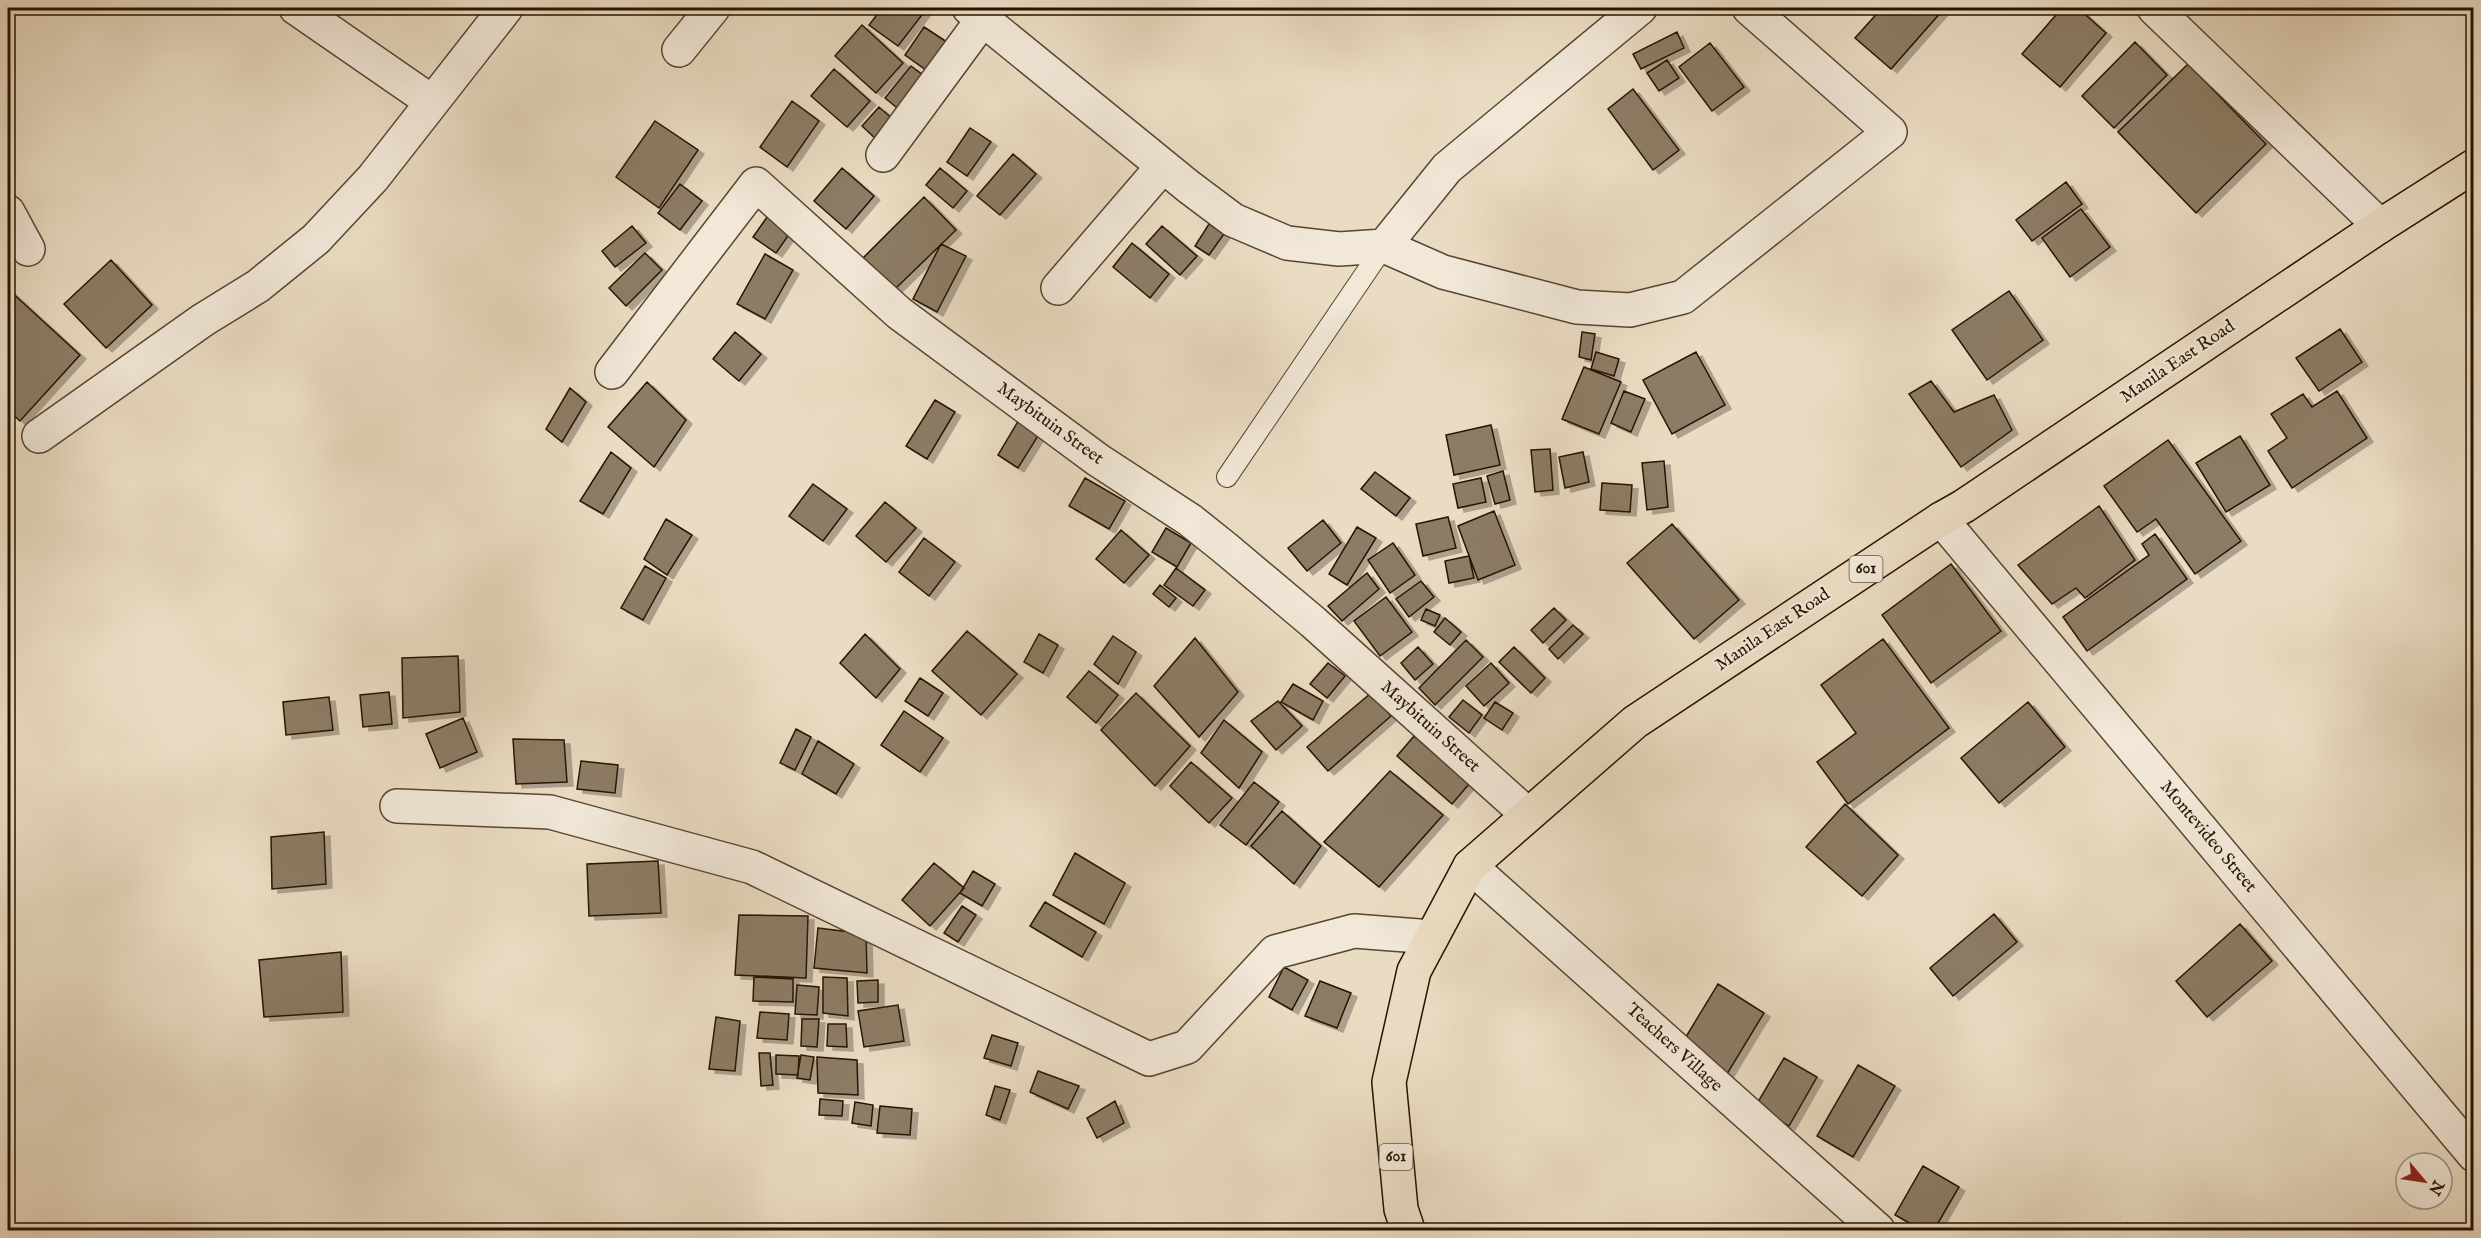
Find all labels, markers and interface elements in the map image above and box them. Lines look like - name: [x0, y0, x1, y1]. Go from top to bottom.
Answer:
- street label: Manila East Road: [2116, 315, 2240, 409]
- street label: Maybituin Street: [992, 378, 1108, 470]
- road number: 601: [1850, 556, 1882, 582]
- street label: Manila East Road: [1711, 583, 1835, 677]
- street label: Maybituin Street: [1375, 676, 1485, 778]
- street label: Montevideo Street: [2154, 776, 2262, 898]
- street label: Teachers Village: [1621, 999, 1727, 1097]
- road number: 601: [1380, 1144, 1412, 1170]
- north arrow: [2394, 1151, 2454, 1211]
- text: N: [2423, 1176, 2448, 1198]

